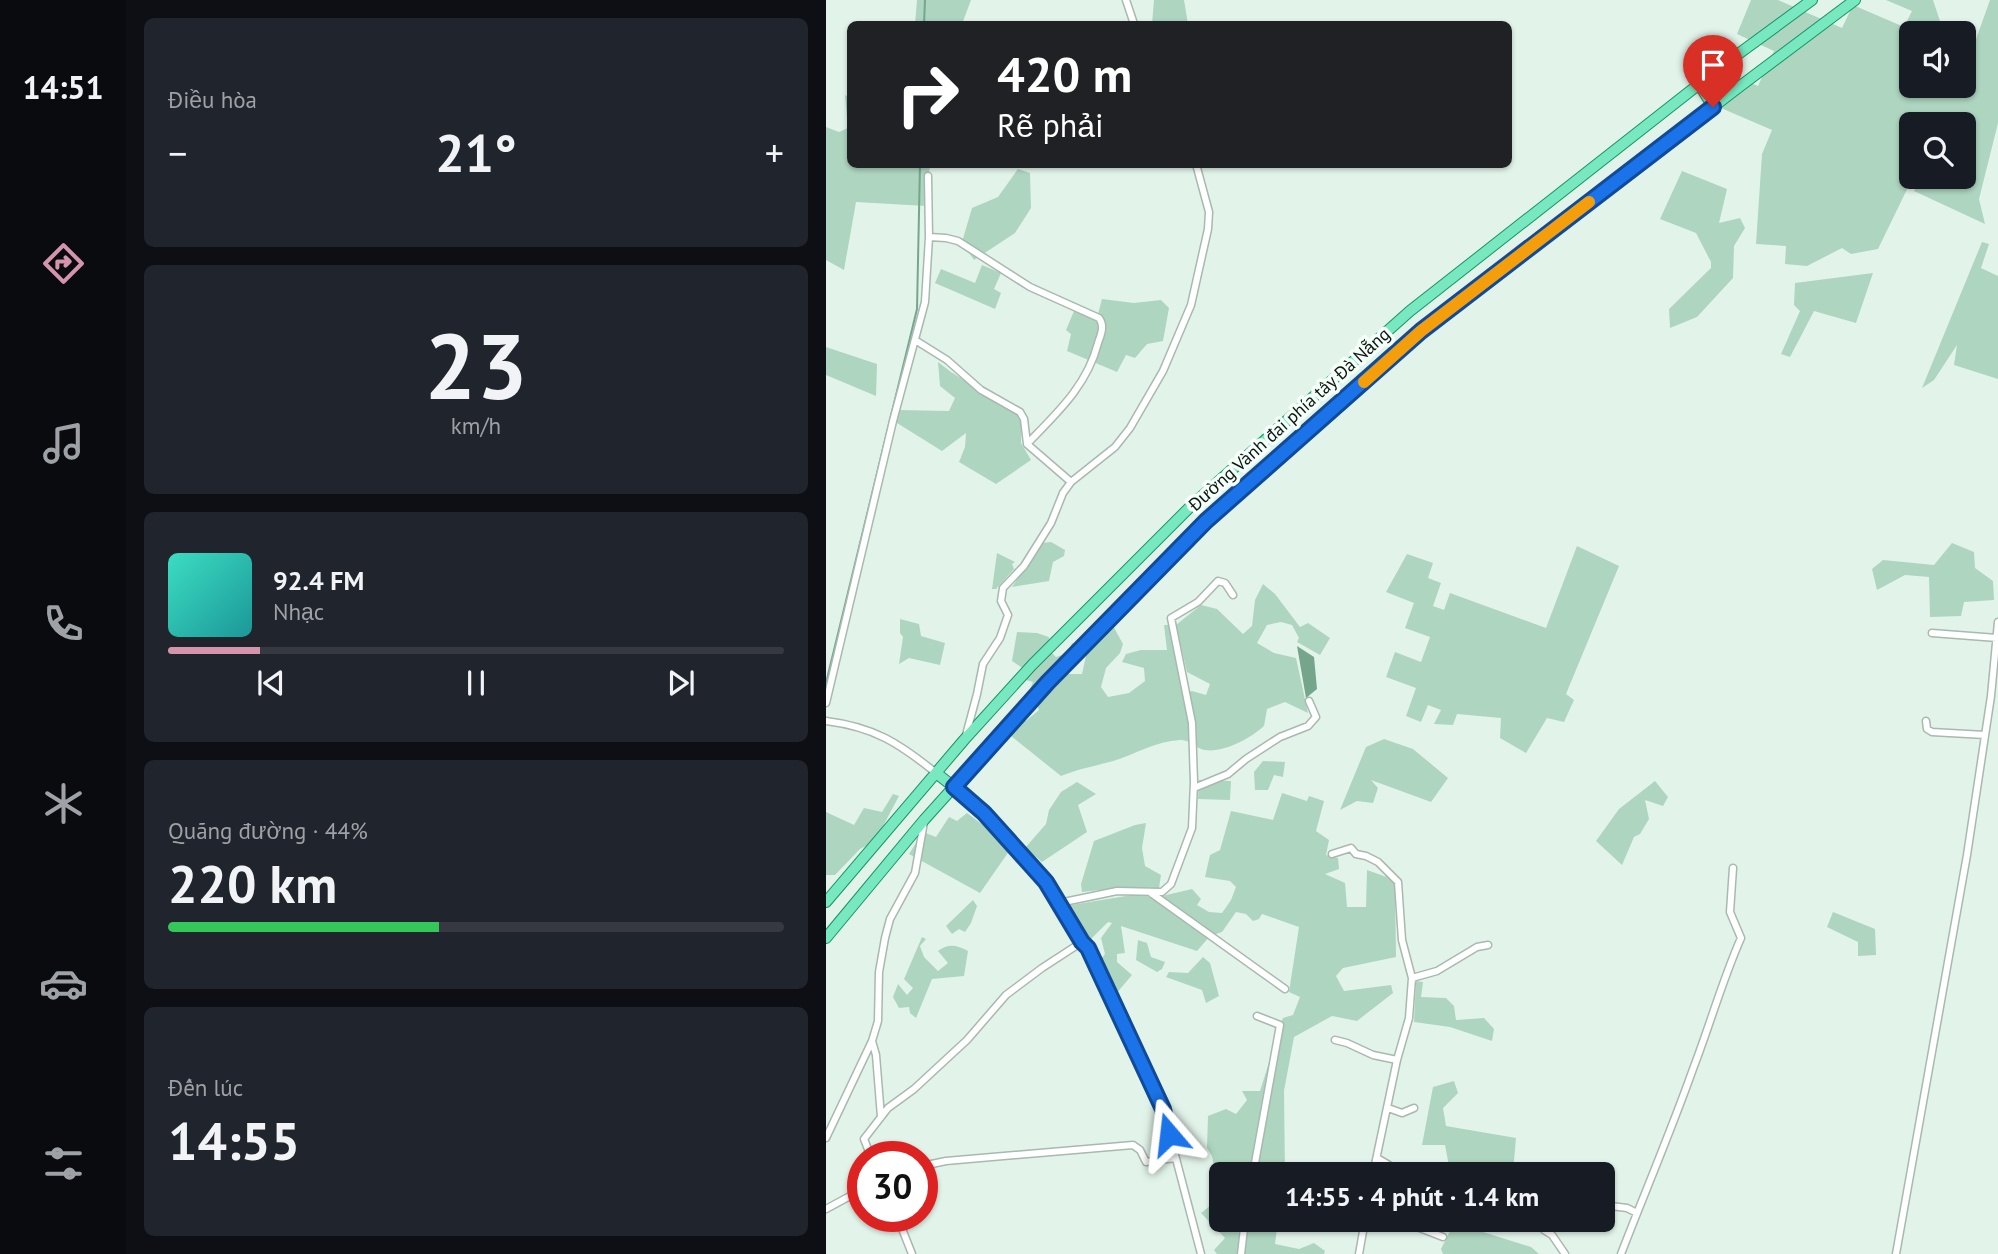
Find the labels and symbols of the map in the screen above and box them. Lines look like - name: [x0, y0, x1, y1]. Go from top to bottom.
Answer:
- pin: [1683, 35, 1743, 107]
- street label: Đường Vành đai phía tây Đà Nẵng: [1183, 322, 1395, 516]
- position arrow: [1132, 1097, 1206, 1171]
- speed limit sign: 30: [847, 1141, 938, 1232]

